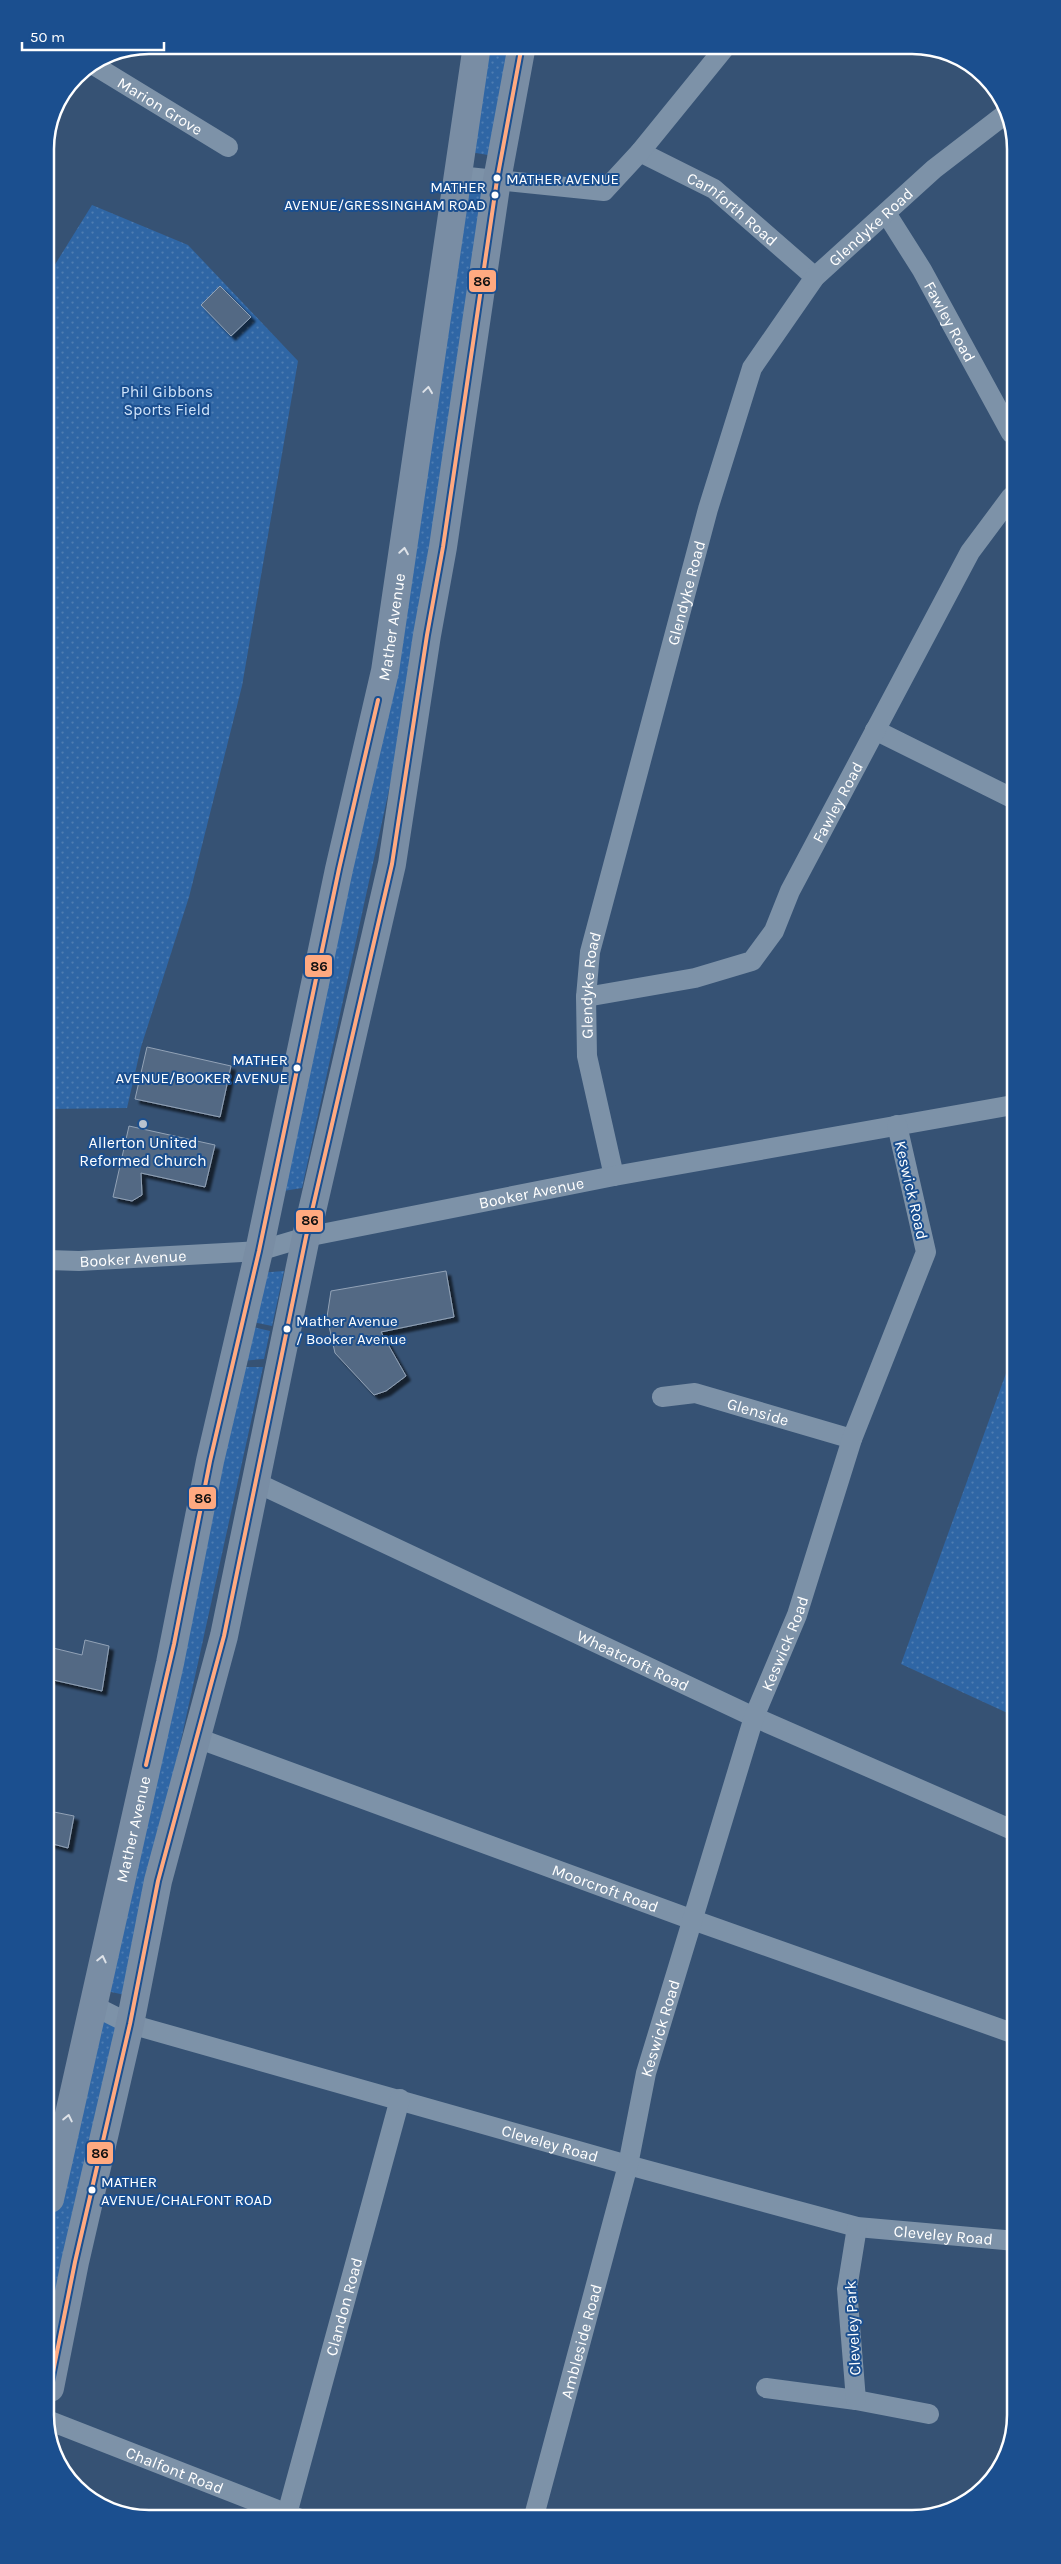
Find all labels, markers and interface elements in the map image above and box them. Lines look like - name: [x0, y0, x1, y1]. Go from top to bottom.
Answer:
- scale bar: [22, 20, 165, 52]
- text: 50 m: [30, 28, 65, 46]
- street label: Marion Grove: [114, 73, 206, 139]
- street label: Carnforth Road: [684, 168, 781, 250]
- place label: MATHER AVENUE: [506, 170, 619, 188]
- marker: MATHER AVENUE: [492, 173, 502, 183]
- place label: MATHER AVENUE/GRESSINGHAM ROAD: [284, 178, 486, 214]
- street label: Glendyke Road: [825, 184, 917, 270]
- marker: MATHER AVENUE/GRESSINGHAM ROAD: [490, 190, 500, 200]
- line badge: 86: [468, 269, 497, 293]
- text: 86: [473, 273, 491, 290]
- street label: Fawley Road: [920, 278, 979, 365]
- park label: Phil Gibbons Sports Field: [121, 382, 213, 419]
- one-way arrow: [422, 386, 433, 394]
- street label: Glendyke Road: [663, 538, 709, 647]
- one-way arrow: [398, 547, 409, 555]
- street label: Mather Avenue: [374, 572, 409, 683]
- street label: Fawley Road: [808, 759, 867, 846]
- street label: Glendyke Road: [577, 930, 605, 1039]
- line badge: 86: [304, 954, 333, 978]
- text: 86: [310, 958, 328, 975]
- place label: MATHER AVENUE/BOOKER AVENUE: [115, 1051, 288, 1087]
- marker: MATHER AVENUE/BOOKER AVENUE: [292, 1063, 302, 1073]
- marker: Allerton United Reformed Church: [137, 1118, 149, 1130]
- place label: Allerton United Reformed Church: [79, 1133, 207, 1170]
- street label: Keswick Road: [891, 1139, 932, 1241]
- street label: Booker Avenue: [477, 1173, 586, 1213]
- line badge: 86: [295, 1209, 324, 1233]
- text: 86: [301, 1212, 319, 1229]
- street label: Booker Avenue: [79, 1246, 187, 1271]
- place label: Mather Avenue / Booker Avenue: [296, 1312, 406, 1348]
- marker: Mather Avenue / Booker Avenue: [282, 1324, 292, 1334]
- street label: Glenside: [725, 1394, 791, 1430]
- line badge: 86: [188, 1486, 217, 1510]
- text: 86: [194, 1490, 212, 1507]
- street label: Keswick Road: [757, 1594, 812, 1694]
- street label: Wheatcroft Road: [574, 1626, 692, 1695]
- street label: Mather Avenue: [112, 1774, 154, 1884]
- street label: Moorcroft Road: [549, 1860, 661, 1917]
- one-way arrow: [96, 1954, 107, 1963]
- street label: Keswick Road: [636, 1977, 684, 2079]
- one-way arrow: [62, 2113, 72, 2122]
- street label: Cleveley Road: [499, 2121, 600, 2166]
- line badge: 86: [86, 2141, 114, 2165]
- text: 86: [91, 2145, 109, 2162]
- place label: MATHER AVENUE/CHALFONT ROAD: [101, 2173, 272, 2209]
- marker: MATHER AVENUE/CHALFONT ROAD: [87, 2185, 97, 2195]
- street label: Cleveley Road: [893, 2221, 994, 2249]
- street label: Clandon Road: [321, 2255, 366, 2358]
- street label: Cleveley Park: [841, 2280, 864, 2376]
- street label: Ambleside Road: [557, 2282, 606, 2401]
- street label: Chalfont Road: [123, 2443, 226, 2498]

